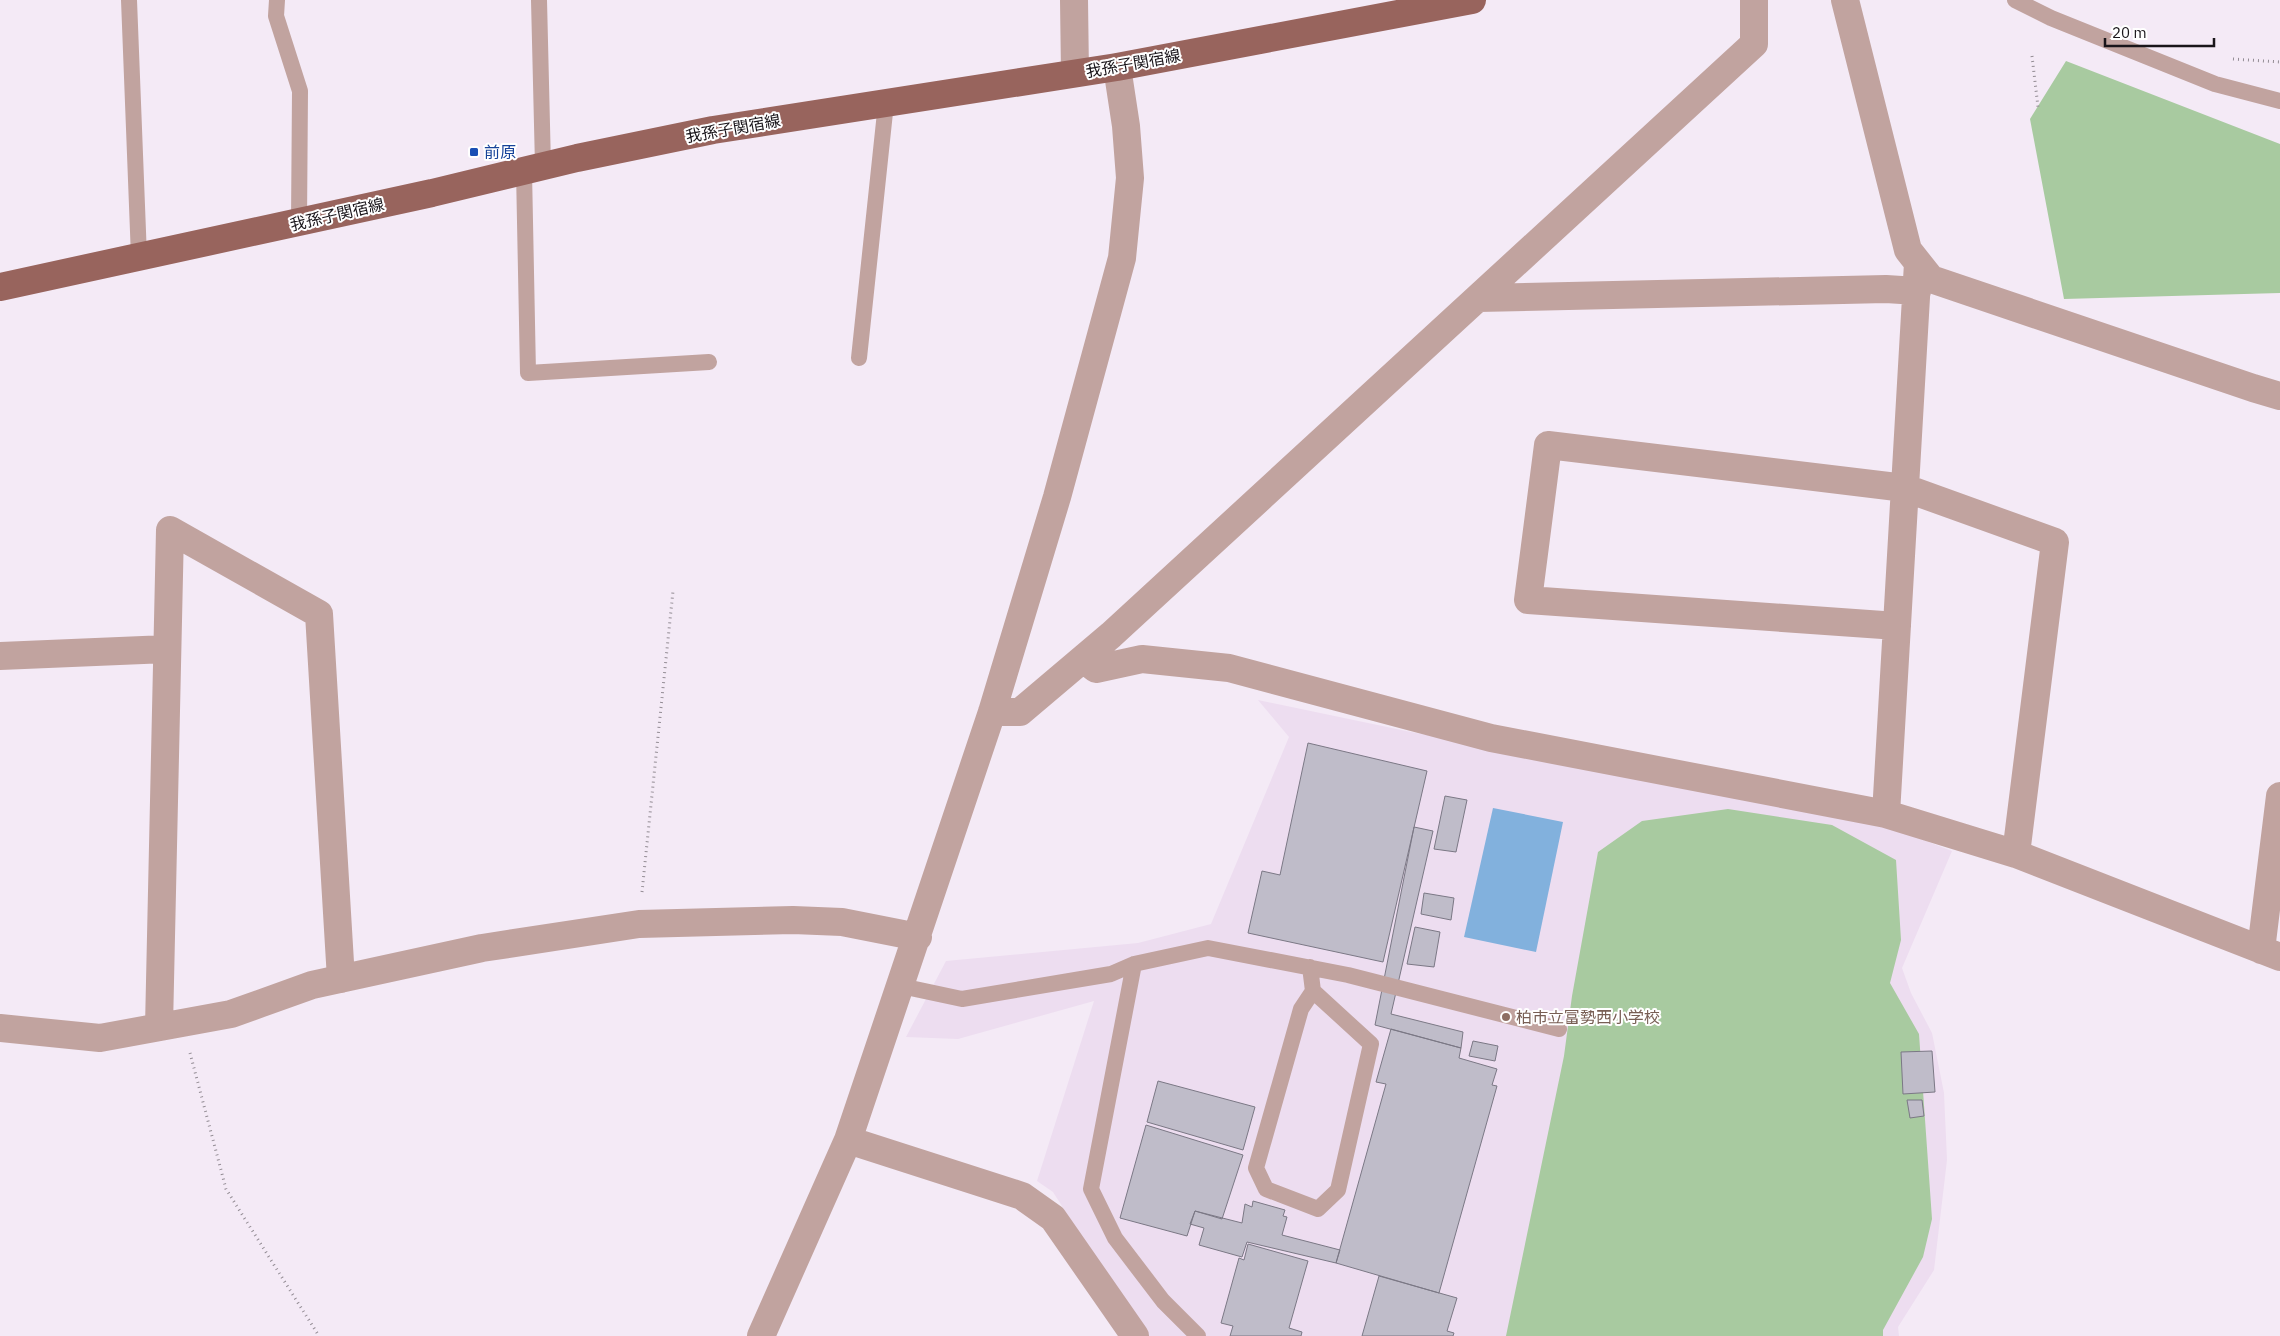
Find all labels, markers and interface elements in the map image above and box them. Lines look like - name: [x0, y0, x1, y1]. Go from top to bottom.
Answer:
- scale bar: [2105, 15, 2214, 47]
- text: 20 m: [2112, 23, 2147, 42]
- street label: 我孫子関宿線: [1084, 45, 1182, 81]
- street label: 我孫子関宿線: [684, 110, 782, 146]
- place label: 前原: [484, 142, 516, 162]
- marker: 前原: [468, 146, 480, 158]
- street label: 我孫子関宿線: [288, 193, 386, 235]
- place label: 柏市立富勢西小学校: [1516, 1007, 1660, 1027]
- marker: 柏市立富勢西小学校: [1500, 1011, 1512, 1023]

